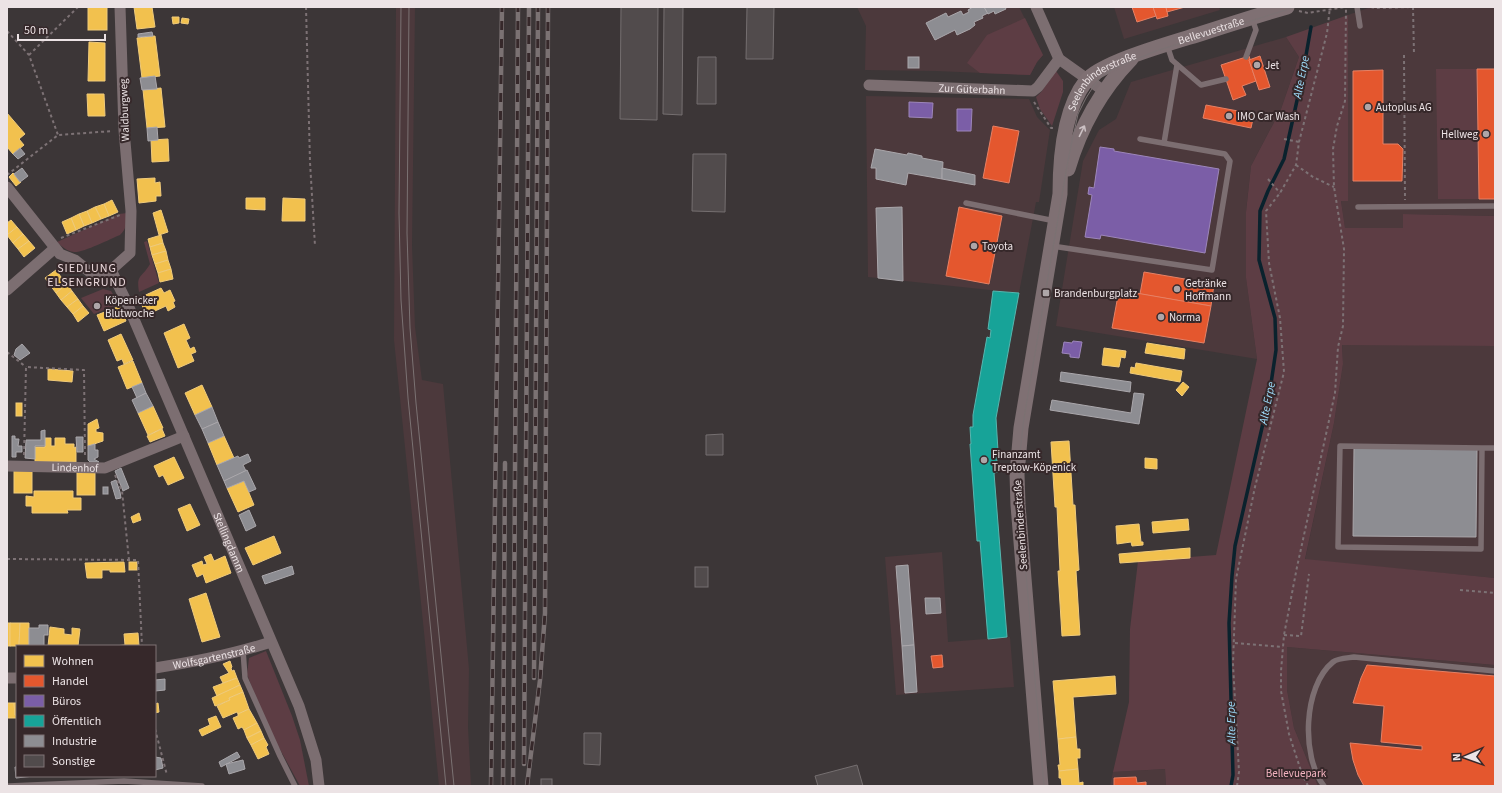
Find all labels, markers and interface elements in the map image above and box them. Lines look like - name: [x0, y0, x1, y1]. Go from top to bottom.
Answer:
- street label: Bellevuestraße: [1176, 13, 1247, 48]
- scale bar: [18, 16, 105, 42]
- text: 50 m: [24, 22, 48, 39]
- street label: Seelenbinderstraße: [1064, 48, 1139, 113]
- water label: Alte Erpe: [1289, 54, 1314, 101]
- place label: Jet: [1265, 58, 1280, 73]
- marker: Jet: [1252, 60, 1262, 70]
- street label: Waldburgweg: [116, 78, 133, 142]
- street label: Zur Güterbahn: [938, 81, 1006, 98]
- place label: Autoplus AG: [1376, 100, 1432, 115]
- marker: Autoplus AG: [1363, 102, 1373, 112]
- place label: IMO Car Wash: [1237, 109, 1300, 124]
- marker: IMO Car Wash: [1224, 111, 1234, 121]
- one-way arrow: [1079, 125, 1086, 137]
- place label: Hellweg: [1441, 127, 1478, 142]
- marker: Hellweg: [1481, 129, 1491, 139]
- place label: Toyota: [982, 239, 1013, 254]
- marker: Toyota: [969, 241, 979, 251]
- district label: SIEDLUNG ELSENGRUND: [47, 260, 127, 291]
- place label: Getränke Hoffmann: [1185, 276, 1231, 304]
- marker: Getränke Hoffmann: [1172, 284, 1182, 294]
- place label: Brandenburgplatz: [1054, 286, 1138, 301]
- marker: Brandenburgplatz: [1041, 288, 1051, 298]
- place label: Köpenicker Blutwoche: [105, 293, 157, 321]
- marker: Köpenicker Blutwoche: [92, 301, 102, 311]
- place label: Norma: [1169, 310, 1201, 325]
- marker: Norma: [1156, 312, 1166, 322]
- water label: Alte Erpe: [1255, 380, 1280, 427]
- place label: Finanzamt Treptow-Köpenick: [992, 447, 1077, 475]
- marker: Finanzamt Treptow-Köpenick: [979, 455, 989, 465]
- street label: Lindenhof: [51, 460, 99, 476]
- street label: Seelenbinderstraße: [1010, 479, 1031, 570]
- street label: Stellingdamm: [209, 510, 248, 575]
- street label: Wolfsgartenstraße: [172, 640, 258, 673]
- legend: [16, 645, 156, 777]
- text: Wohnen: [52, 653, 94, 670]
- text: Handel: [52, 673, 88, 690]
- text: Büros: [52, 693, 81, 710]
- water label: Alte Erpe: [1223, 701, 1240, 746]
- text: Öffentlich: [52, 713, 101, 730]
- text: Industrie: [52, 733, 97, 750]
- north arrow: [1446, 737, 1486, 777]
- text: Sonstige: [52, 753, 95, 770]
- text: N: [1449, 753, 1464, 761]
- park label: Bellevuepark: [1266, 766, 1327, 781]

